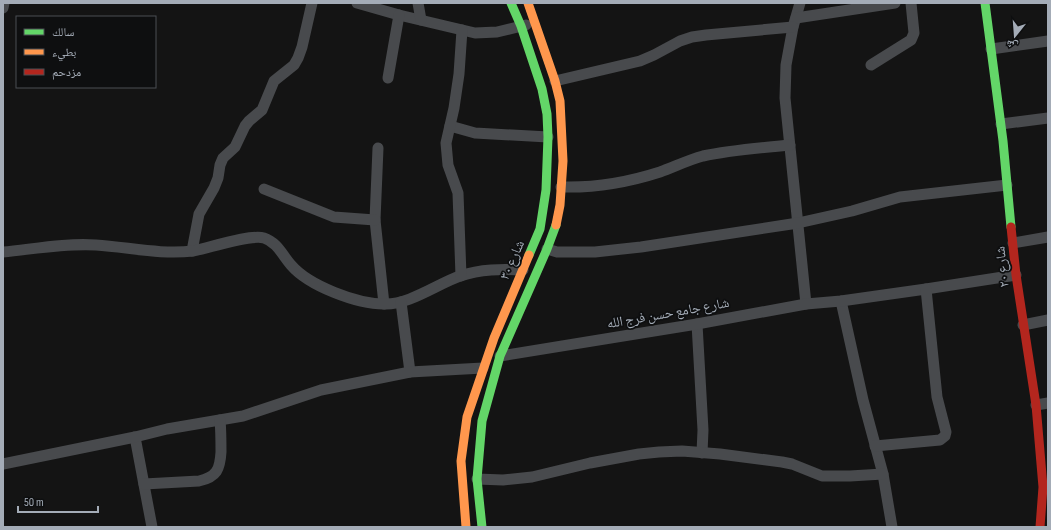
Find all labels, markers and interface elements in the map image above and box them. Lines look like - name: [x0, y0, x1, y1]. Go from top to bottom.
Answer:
- legend: [16, 16, 156, 88]
- north arrow: [995, 16, 1035, 56]
- text: سالك: [52, 25, 74, 40]
- text: ش: [1004, 36, 1020, 53]
- text: بطيء: [52, 45, 76, 62]
- text: مزدحم: [52, 65, 81, 80]
- street label: شارع ٣٠: [496, 238, 529, 283]
- street label: شارع ٢٠: [991, 245, 1014, 288]
- street label: شارع جامع حسن فرج الله: [606, 294, 731, 333]
- scale bar: [18, 488, 98, 514]
- text: 50 m: [24, 495, 44, 510]

